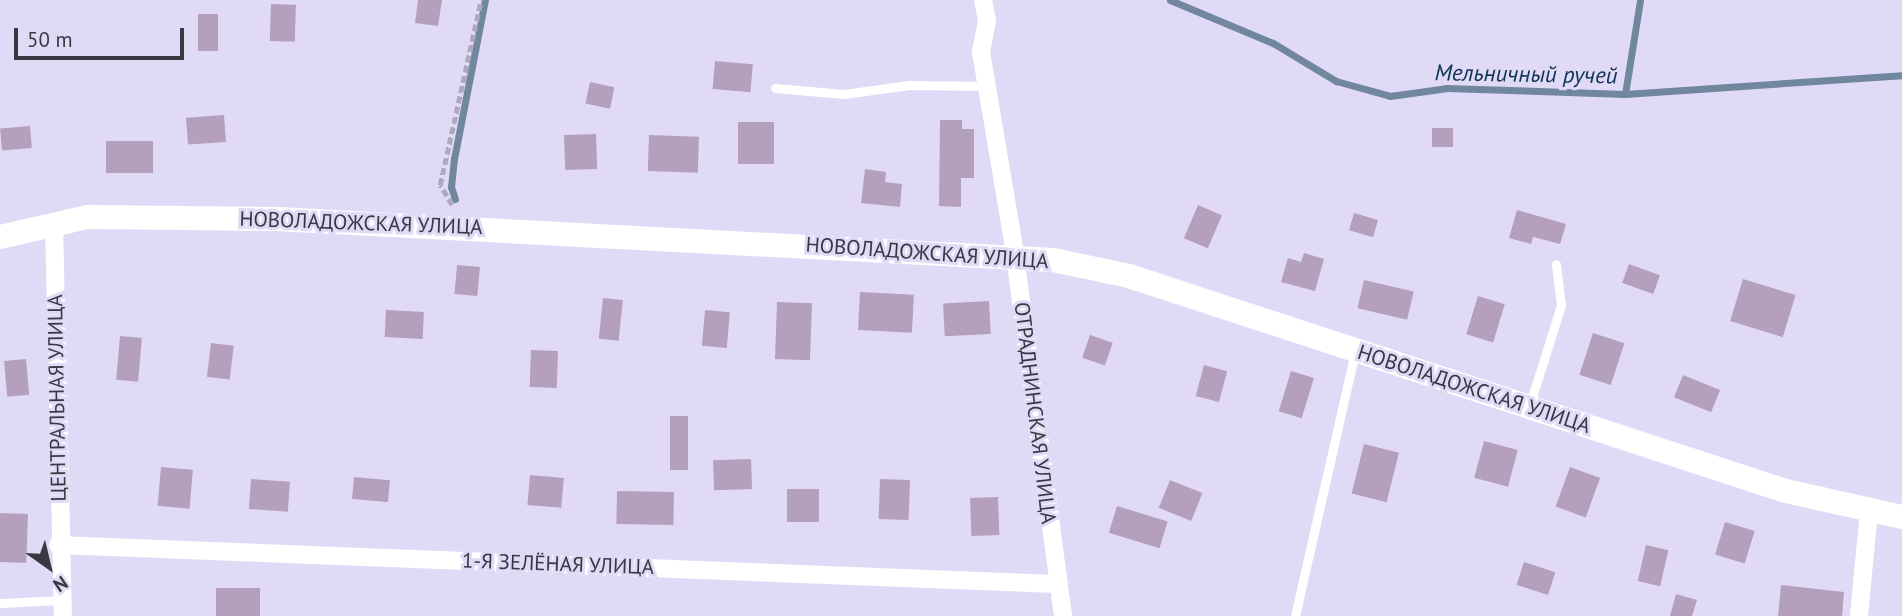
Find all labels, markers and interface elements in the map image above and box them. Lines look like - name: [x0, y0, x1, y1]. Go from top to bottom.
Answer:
- scale bar: [18, 14, 187, 58]
- text: 50 m: [27, 26, 73, 53]
- water label: Мельничный ручей: [1434, 59, 1618, 89]
- street label: НОВОЛАДОЖСКАЯ УЛИЦА: [239, 206, 483, 240]
- street label: НОВОЛАДОЖСКАЯ УЛИЦА: [804, 232, 1050, 274]
- street label: ЦЕНТРАЛЬНАЯ УЛИЦА: [43, 294, 71, 502]
- street label: ОТРАДНИНСКАЯ УЛИЦА: [1009, 300, 1061, 526]
- street label: НОВОЛАДОЖСКАЯ УЛИЦА: [1354, 339, 1594, 439]
- north arrow: [14, 532, 84, 602]
- street label: 1-Я ЗЕЛЁНАЯ УЛИЦА: [461, 548, 655, 580]
- text: N: [49, 571, 73, 598]

